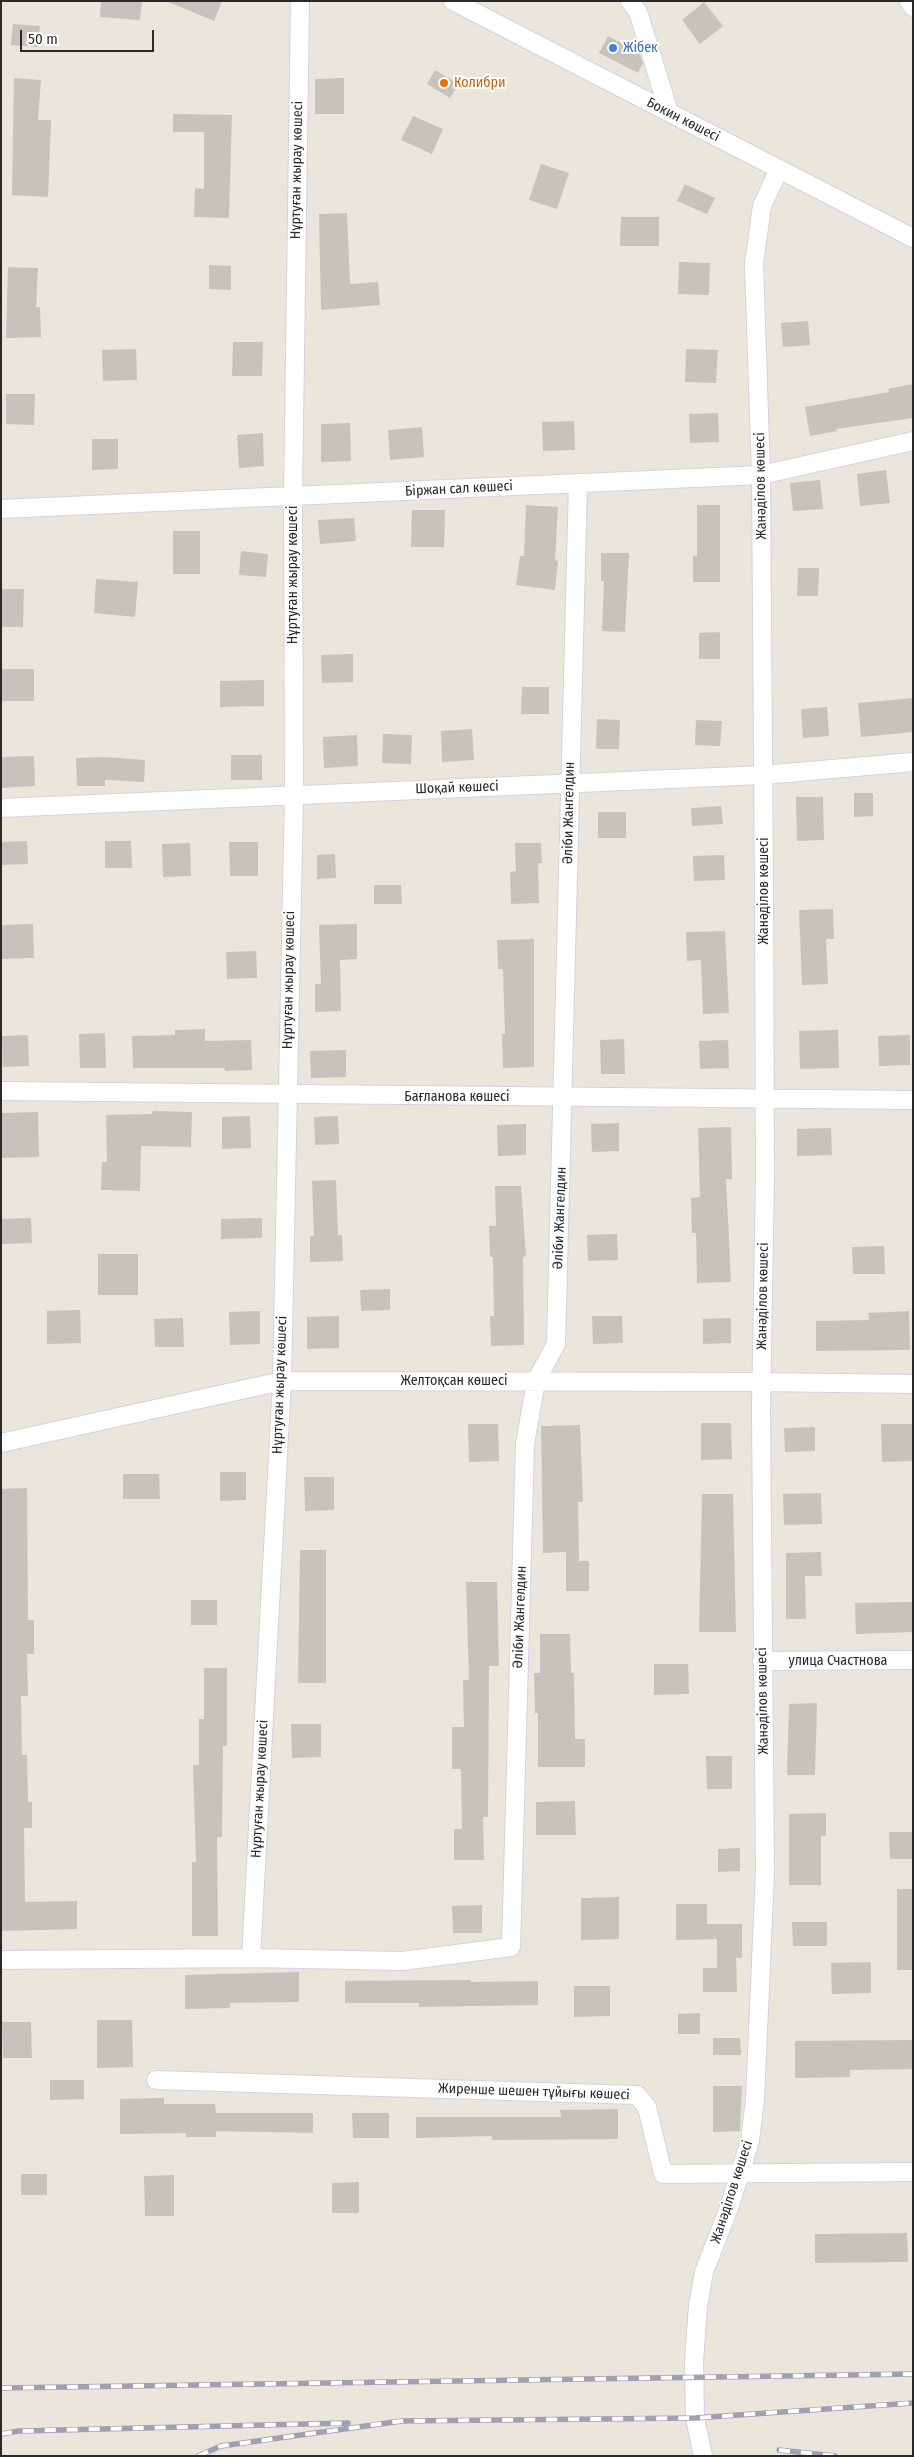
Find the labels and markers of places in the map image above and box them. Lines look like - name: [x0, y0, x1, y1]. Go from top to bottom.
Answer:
- place label: Жібек: [623, 40, 658, 56]
- marker: Жібек: [607, 42, 619, 54]
- place label: Колибри: [454, 75, 505, 91]
- marker: Колибри: [438, 77, 450, 89]

